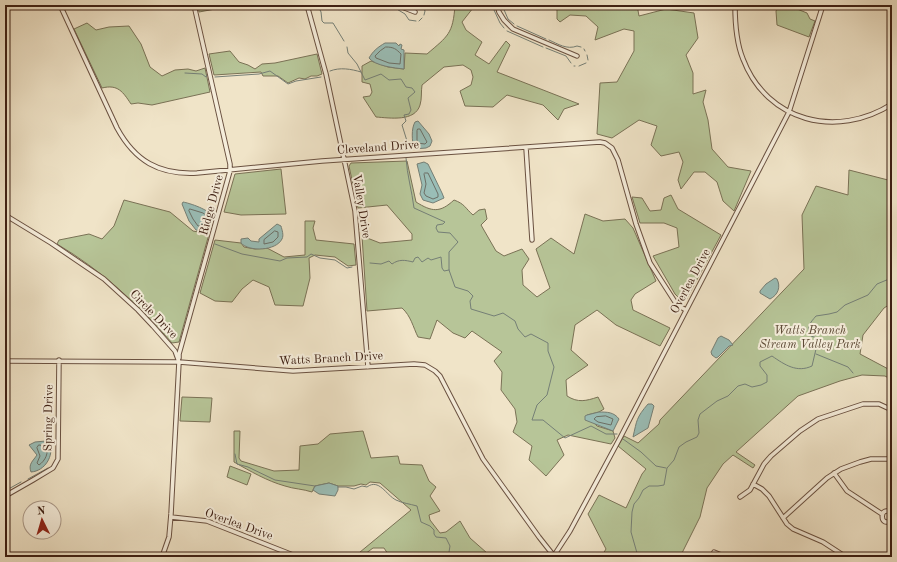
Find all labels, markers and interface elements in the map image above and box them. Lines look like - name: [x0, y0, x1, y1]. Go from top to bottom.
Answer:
- street label: Cleveland Drive: [337, 139, 420, 157]
- street label: Ridge Drive: [198, 173, 226, 237]
- street label: Valley Drive: [350, 173, 372, 240]
- street label: Overlea Drive: [669, 247, 713, 316]
- street label: Circle Drive: [127, 288, 180, 342]
- park label: Watts Branch Stream Valley Park: [759, 325, 861, 351]
- street label: Watts Branch Drive: [279, 350, 384, 368]
- street label: Spring Drive: [42, 384, 56, 452]
- north arrow: [22, 500, 62, 540]
- text: N: [37, 506, 47, 517]
- street label: Overlea Drive: [203, 507, 275, 543]

